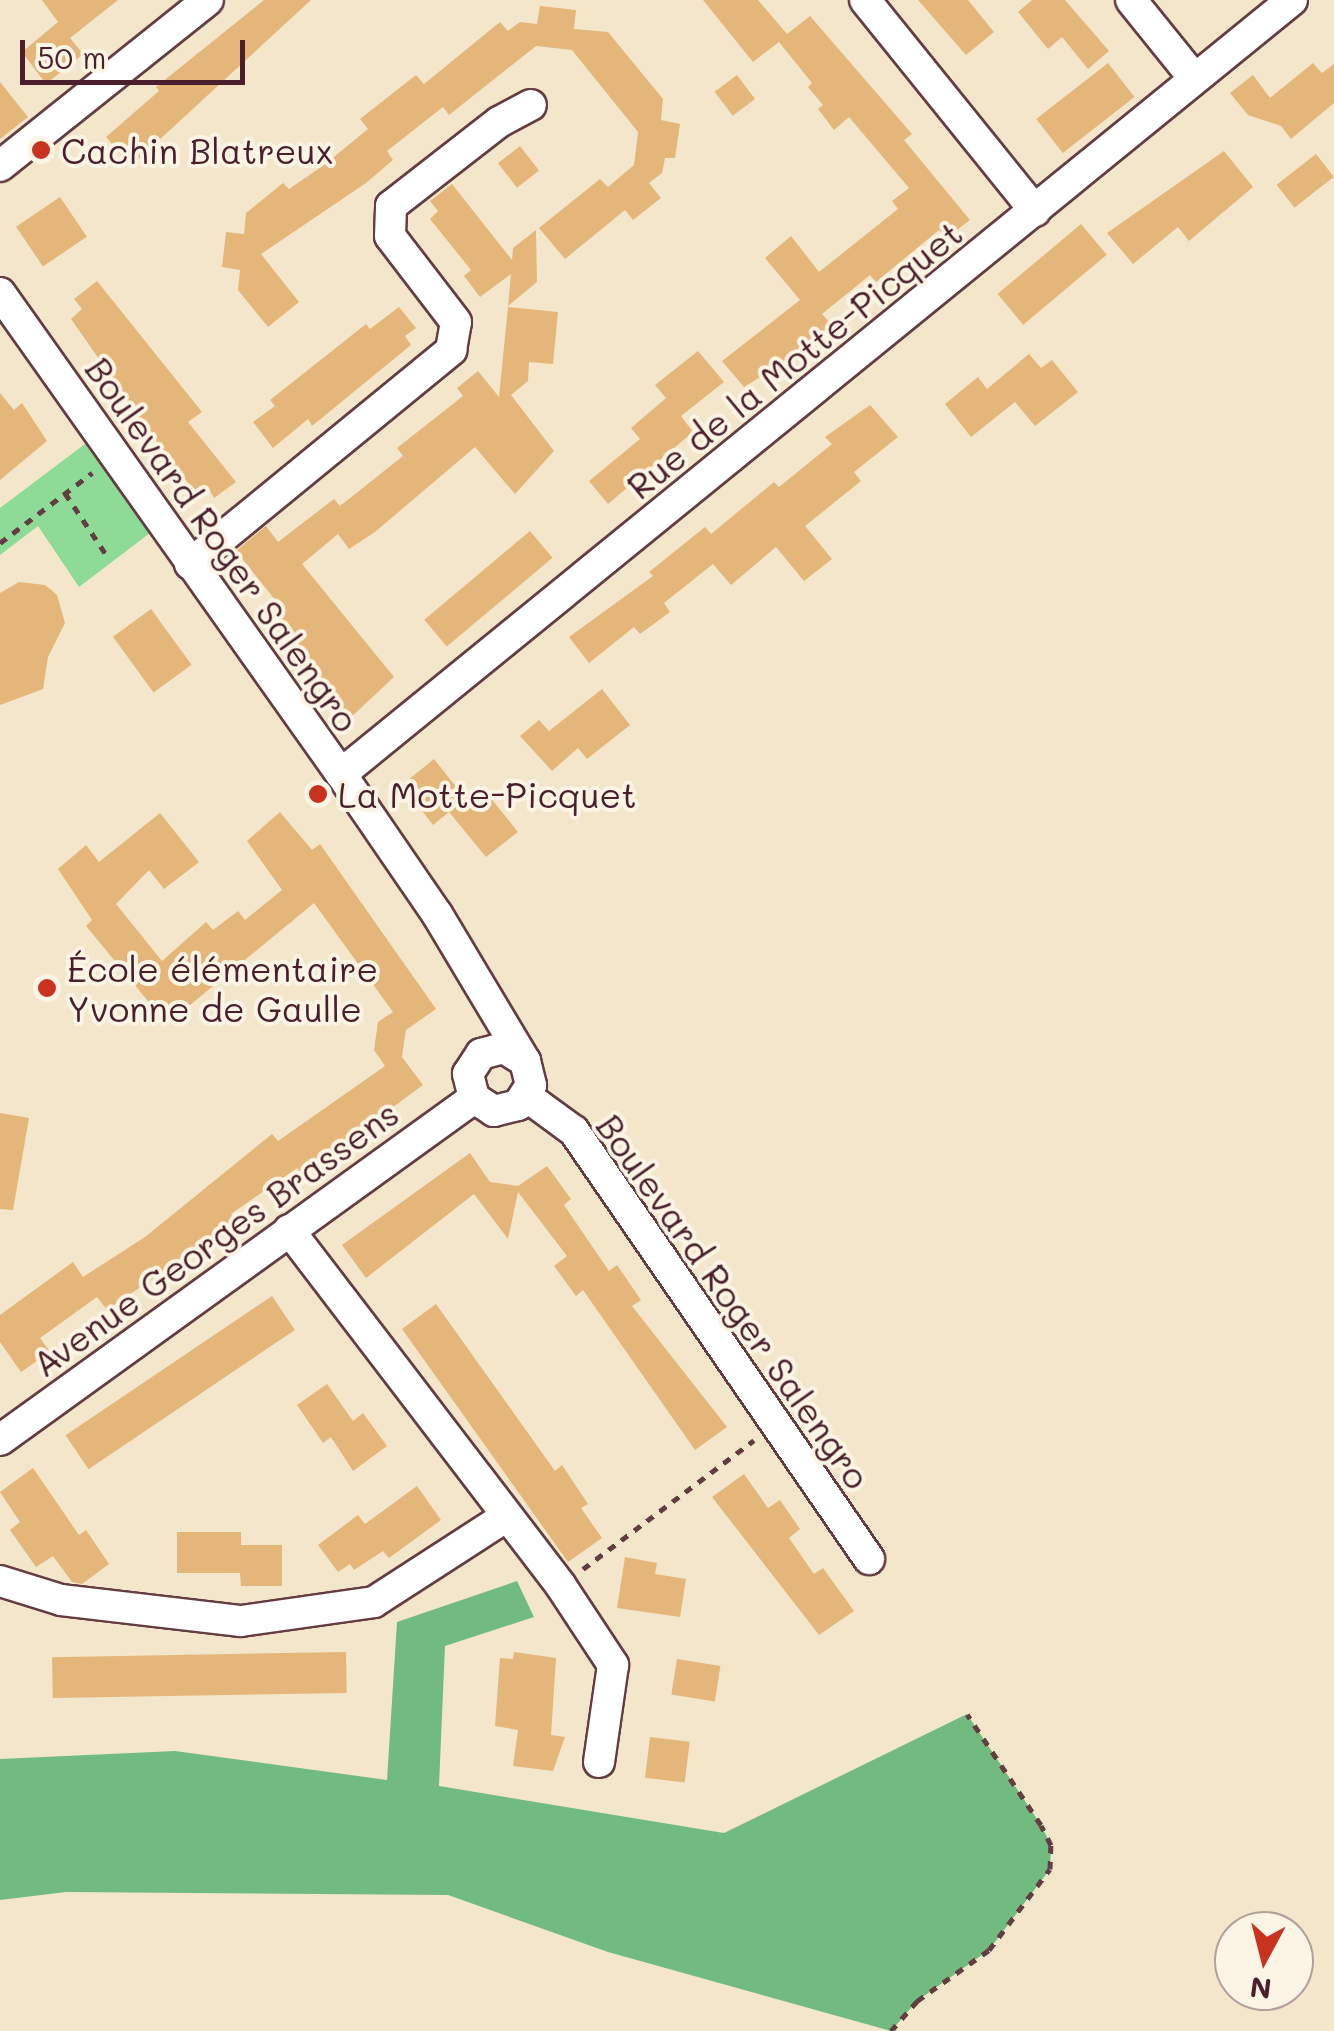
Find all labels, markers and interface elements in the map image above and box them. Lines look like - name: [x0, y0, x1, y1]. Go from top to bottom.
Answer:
- scale bar: [25, 20, 250, 82]
- text: 50 m: [37, 37, 107, 77]
- place label: Cachin Blatreux: [61, 129, 333, 171]
- marker: Cachin Blatreux: [30, 139, 52, 161]
- street label: Rue de la Motte-Picquet: [618, 211, 970, 507]
- street label: Boulevard Roger Salengro: [78, 349, 368, 739]
- place label: La Motte-Picquet: [338, 773, 637, 815]
- marker: La Motte-Picquet: [307, 783, 329, 805]
- place label: École élémentaire Yvonne de Gaulle: [67, 947, 378, 1029]
- marker: École élémentaire Yvonne de Gaulle: [36, 977, 58, 999]
- street label: Avenue Georges Brassens: [24, 1091, 406, 1385]
- street label: Boulevard Roger Salengro: [589, 1106, 879, 1496]
- north arrow: [1214, 1911, 1314, 2011]
- text: N: [1248, 1970, 1273, 2008]

